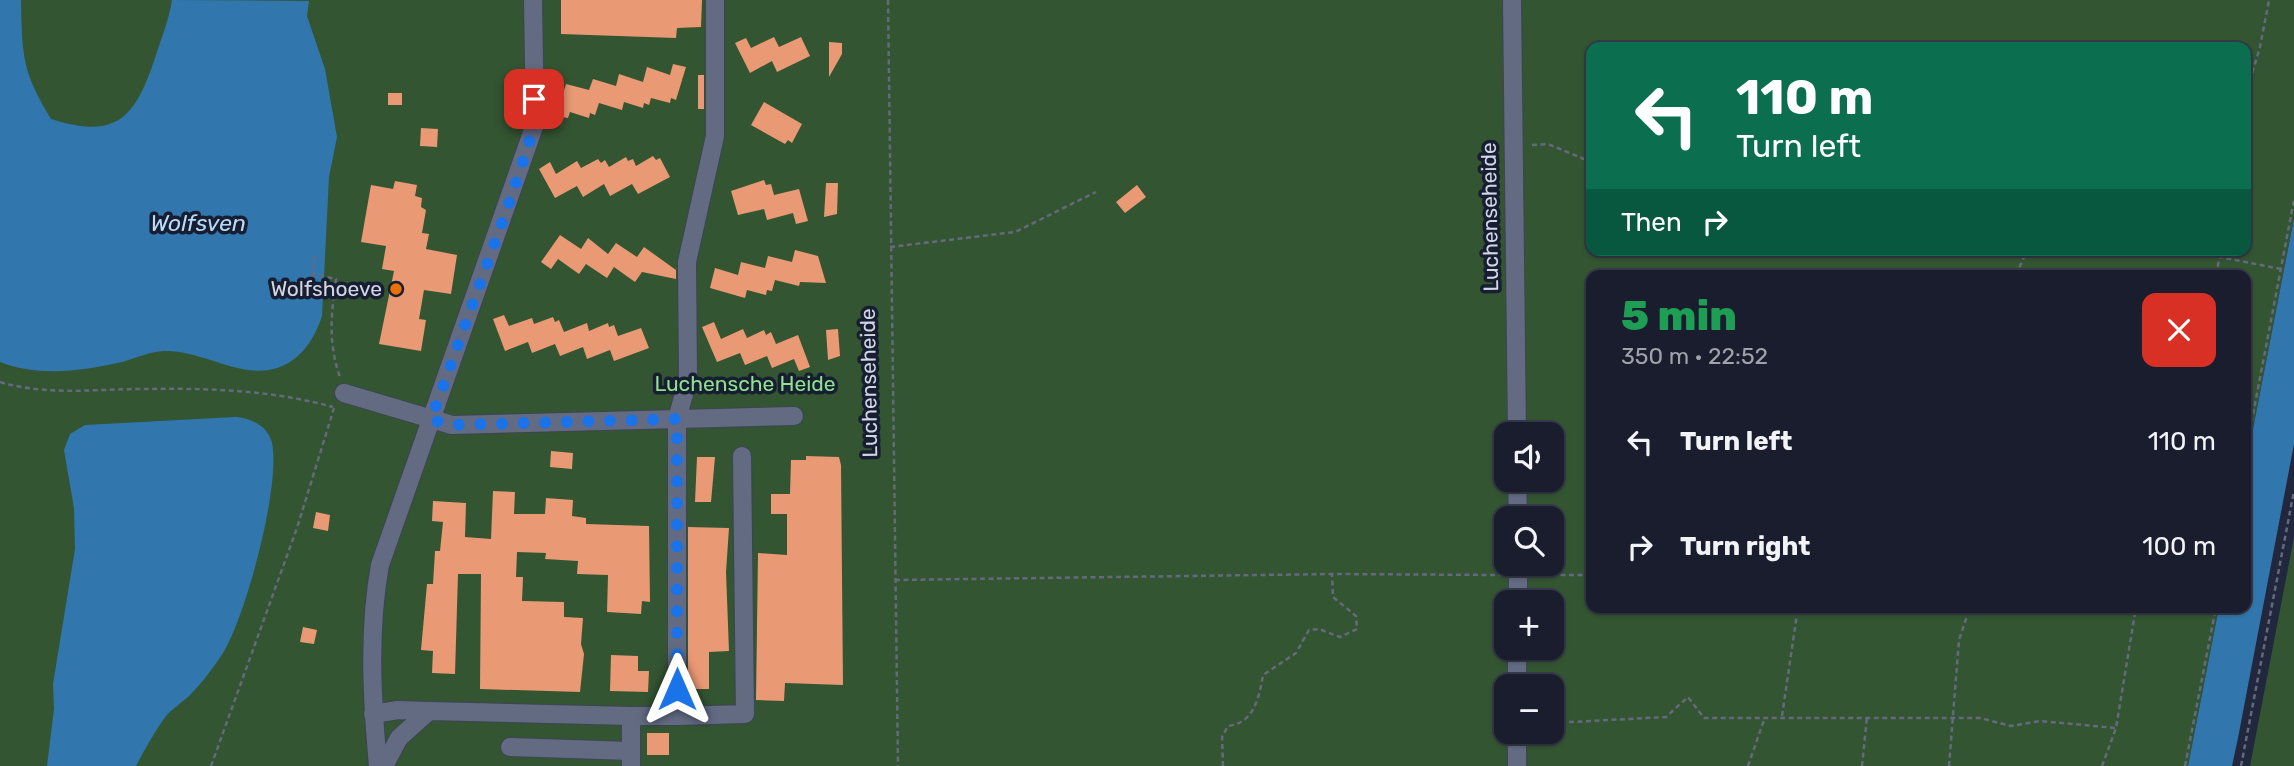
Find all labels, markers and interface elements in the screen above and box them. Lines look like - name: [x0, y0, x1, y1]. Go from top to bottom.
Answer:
- text: 110 m: [1736, 68, 1873, 126]
- pin: [504, 69, 564, 129]
- icon: left: [1621, 70, 1712, 161]
- icon: arrive: [515, 80, 553, 118]
- text: Turn left: [1736, 127, 1861, 165]
- street label: Luchenseheide: [1476, 142, 1503, 292]
- icon: right: [1696, 203, 1734, 241]
- text: Then: [1621, 207, 1682, 238]
- water label: Wolfsven: [150, 209, 246, 237]
- place label: Wolfshoeve: [270, 276, 382, 301]
- marker: Wolfshoeve: [388, 281, 404, 297]
- text: 5 min: [1621, 291, 1737, 341]
- button: close: [2142, 293, 2216, 367]
- street label: Luchenseheide: [855, 308, 882, 458]
- text: 350 m · 22:52: [1621, 342, 1768, 370]
- park label: Luchensche Heide: [654, 371, 836, 396]
- map controls: [1494, 422, 1564, 744]
- button: sound: [1494, 422, 1564, 492]
- icon: left: [1621, 423, 1659, 461]
- text: Turn left: [1680, 426, 1792, 457]
- text: 110 m: [2148, 426, 2216, 457]
- button: search: [1494, 506, 1564, 576]
- icon: right: [1621, 528, 1659, 566]
- text: Turn right: [1680, 531, 1810, 562]
- text: 100 m: [2142, 531, 2216, 562]
- button: +: [1494, 590, 1564, 660]
- position arrow: [640, 652, 714, 726]
- button: −: [1494, 674, 1564, 744]

